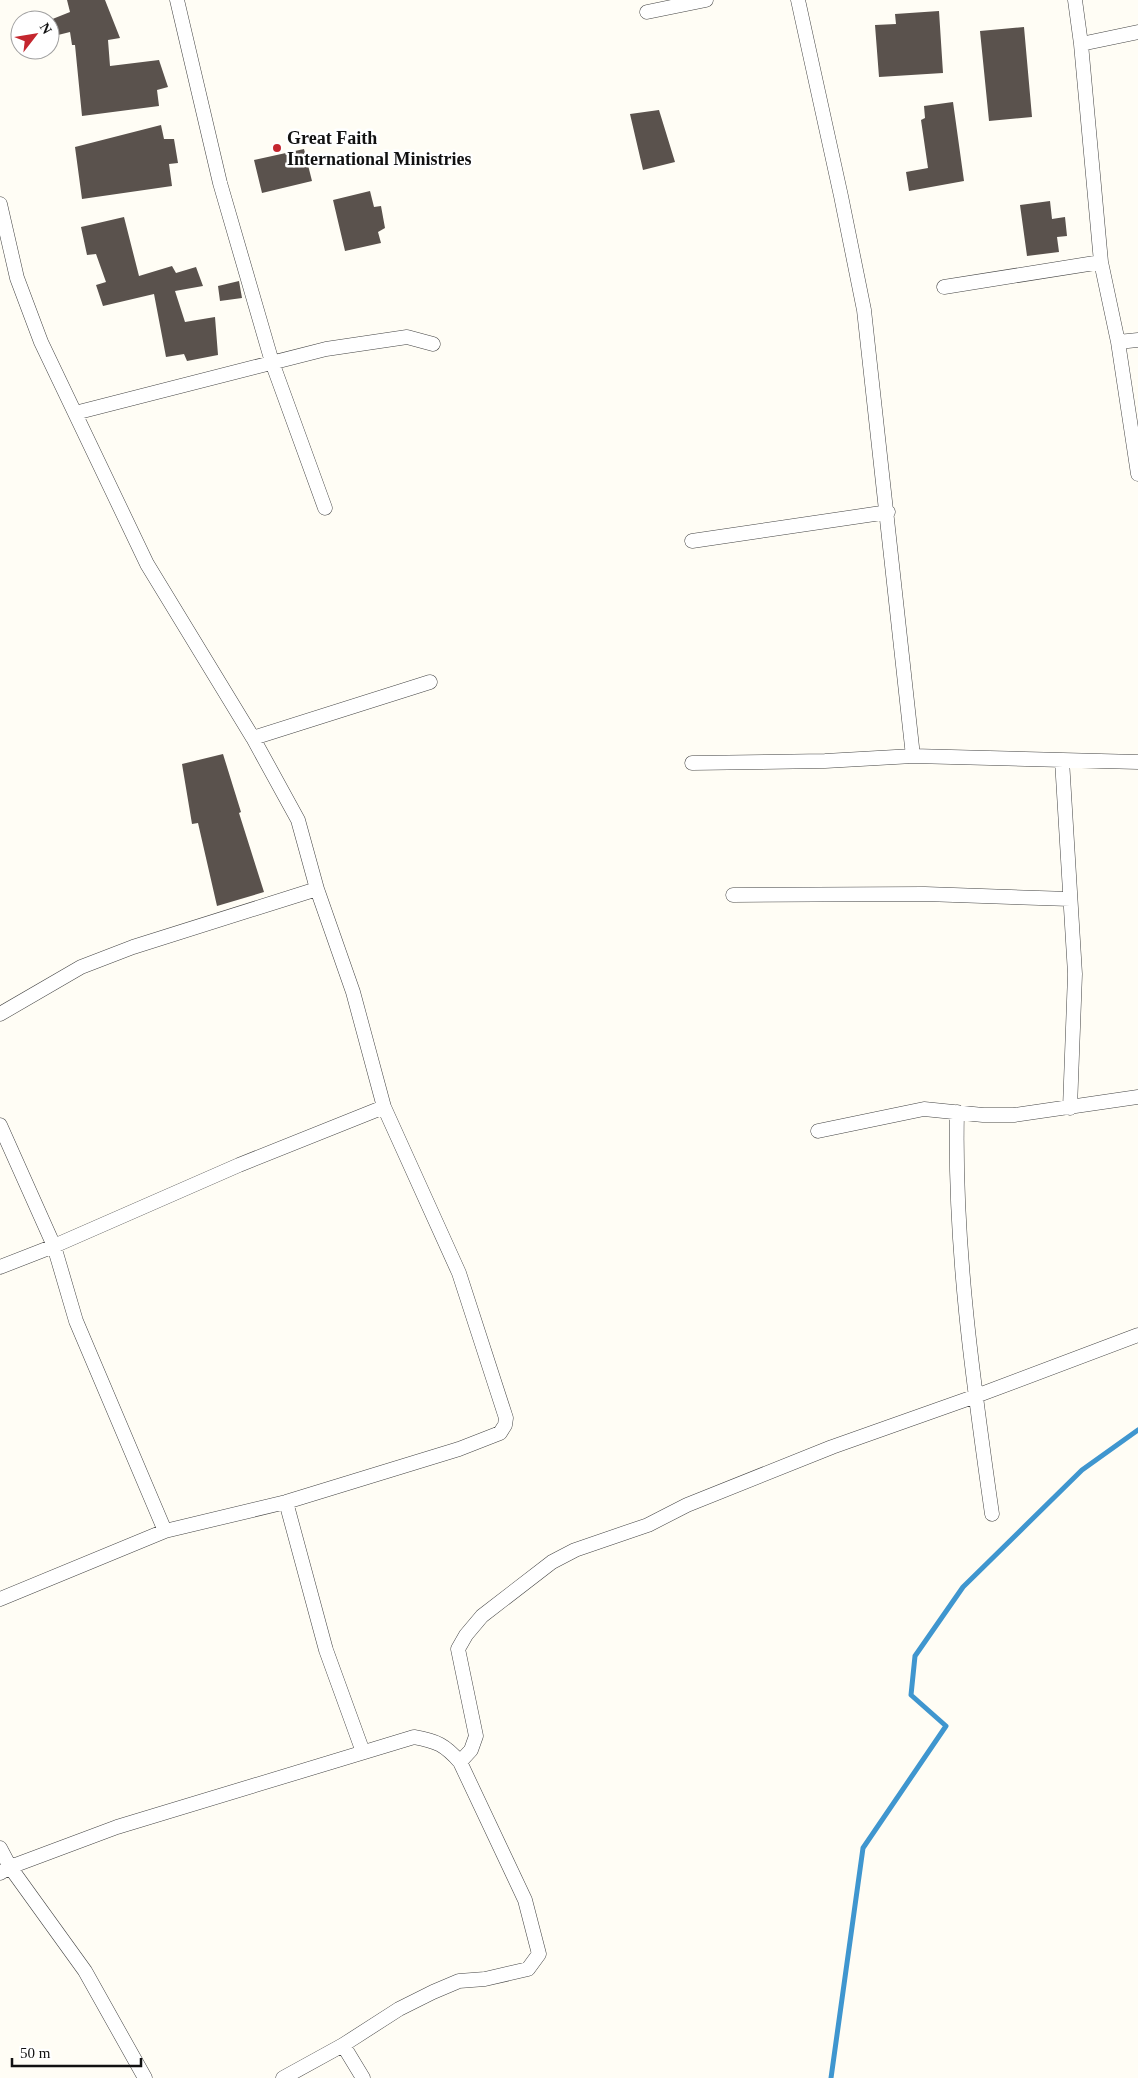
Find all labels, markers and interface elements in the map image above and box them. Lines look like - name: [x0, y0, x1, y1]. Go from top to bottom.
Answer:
- north arrow: [10, 10, 60, 60]
- text: N: [37, 20, 55, 37]
- place label: Great Faith International Ministries: [287, 128, 472, 169]
- marker: Great Faith International Ministries: [271, 142, 283, 154]
- scale bar: [12, 2036, 141, 2068]
- text: 50 m: [20, 2045, 51, 2061]

